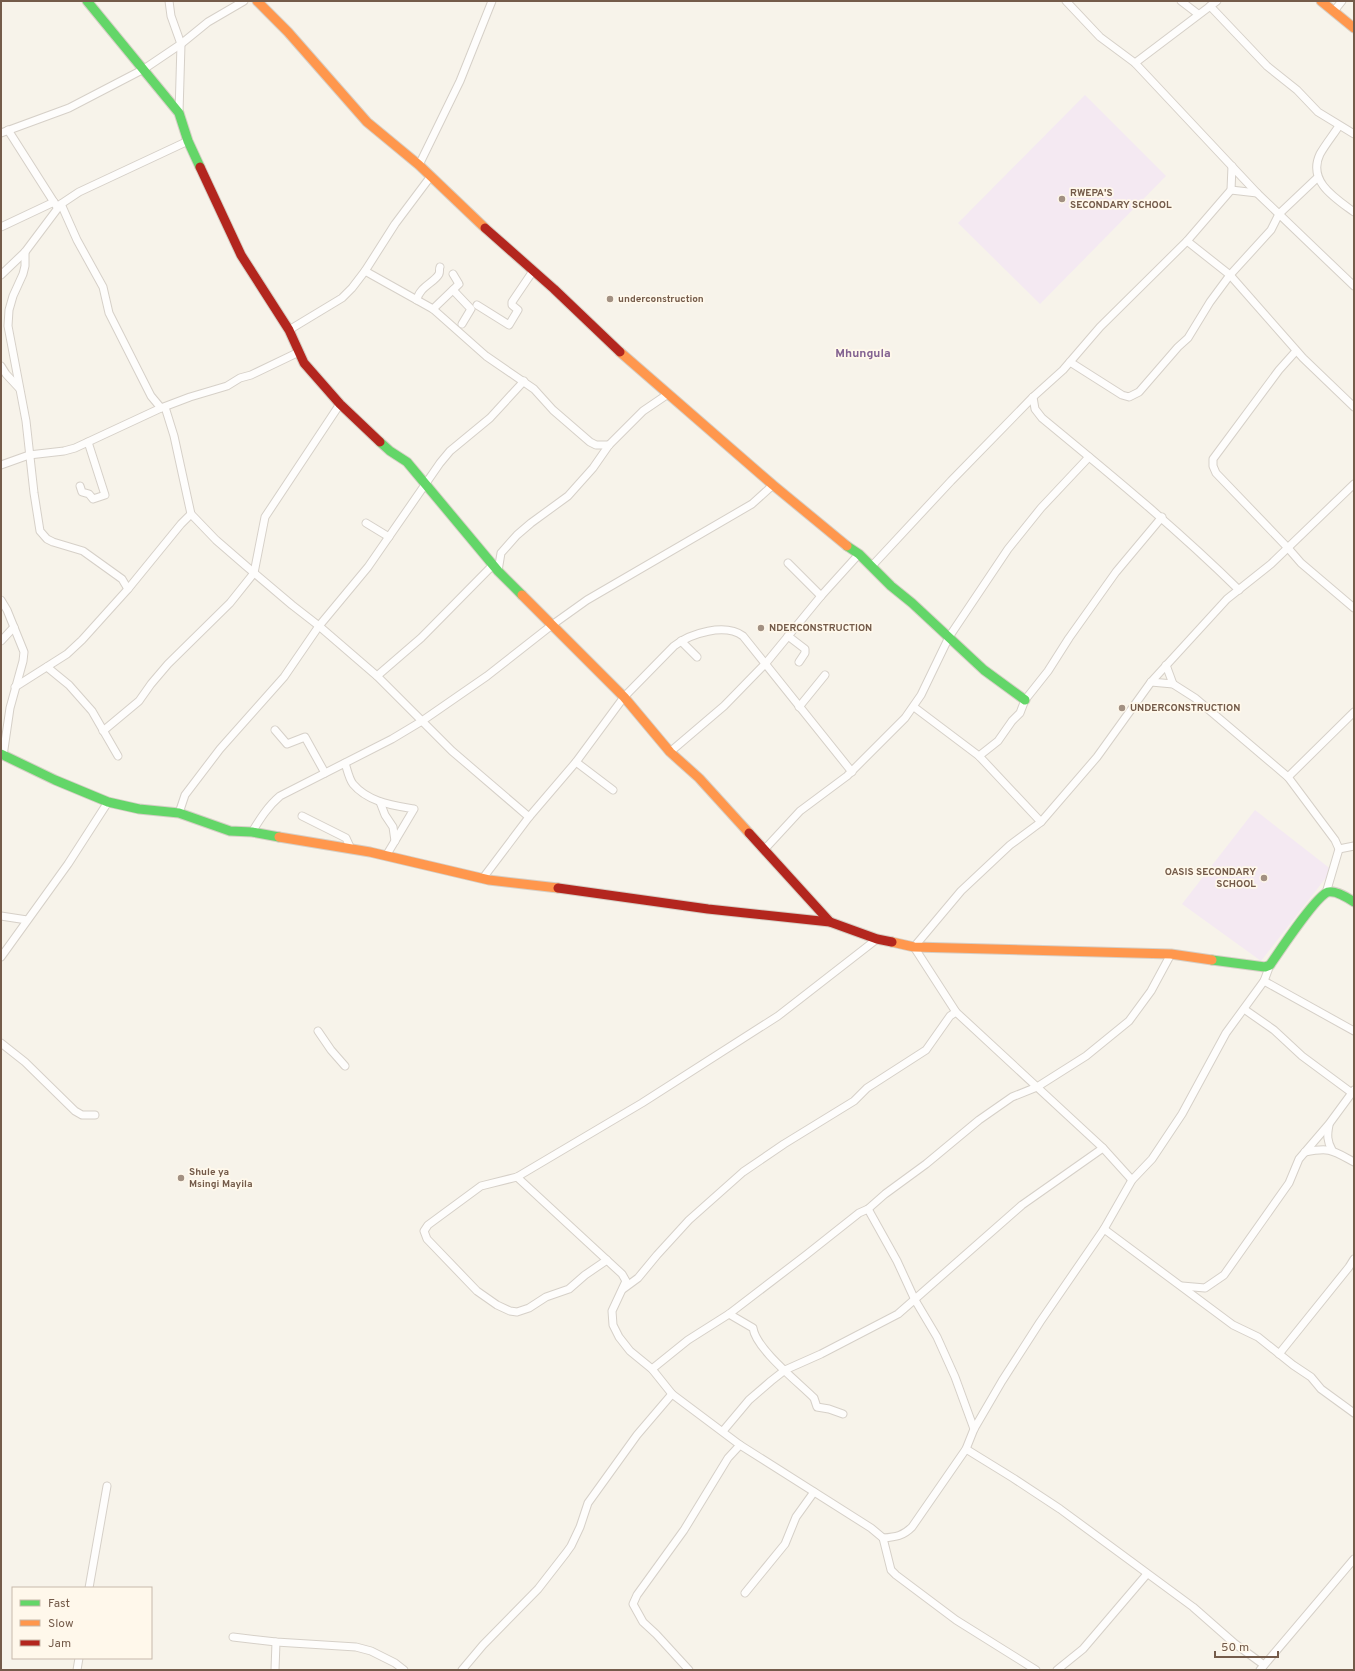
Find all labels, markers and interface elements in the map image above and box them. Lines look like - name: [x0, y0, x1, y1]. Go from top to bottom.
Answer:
- place label: RWEPA'S SECONDARY SCHOOL: [1070, 187, 1172, 212]
- marker: RWEPA'S SECONDARY SCHOOL: [1057, 194, 1067, 204]
- place label: underconstruction: [618, 293, 704, 306]
- marker: underconstruction: [605, 294, 615, 304]
- district label: Mhungula: [835, 346, 891, 362]
- place label: NDERCONSTRUCTION: [769, 622, 872, 635]
- marker: NDERCONSTRUCTION: [756, 623, 766, 633]
- place label: UNDERCONSTRUCTION: [1130, 702, 1240, 715]
- marker: UNDERCONSTRUCTION: [1117, 703, 1127, 713]
- place label: OASIS SECONDARY SCHOOL: [1165, 866, 1256, 891]
- marker: OASIS SECONDARY SCHOOL: [1259, 873, 1269, 883]
- place label: Shule ya Msingi Mayila: [189, 1166, 253, 1191]
- marker: Shule ya Msingi Mayila: [176, 1173, 186, 1183]
- legend: [12, 1587, 152, 1659]
- text: Fast: [48, 1596, 70, 1612]
- text: Slow: [48, 1616, 74, 1632]
- scale bar: [1215, 1633, 1278, 1659]
- text: Jam: [48, 1636, 71, 1652]
- text: 50 m: [1221, 1640, 1249, 1656]

